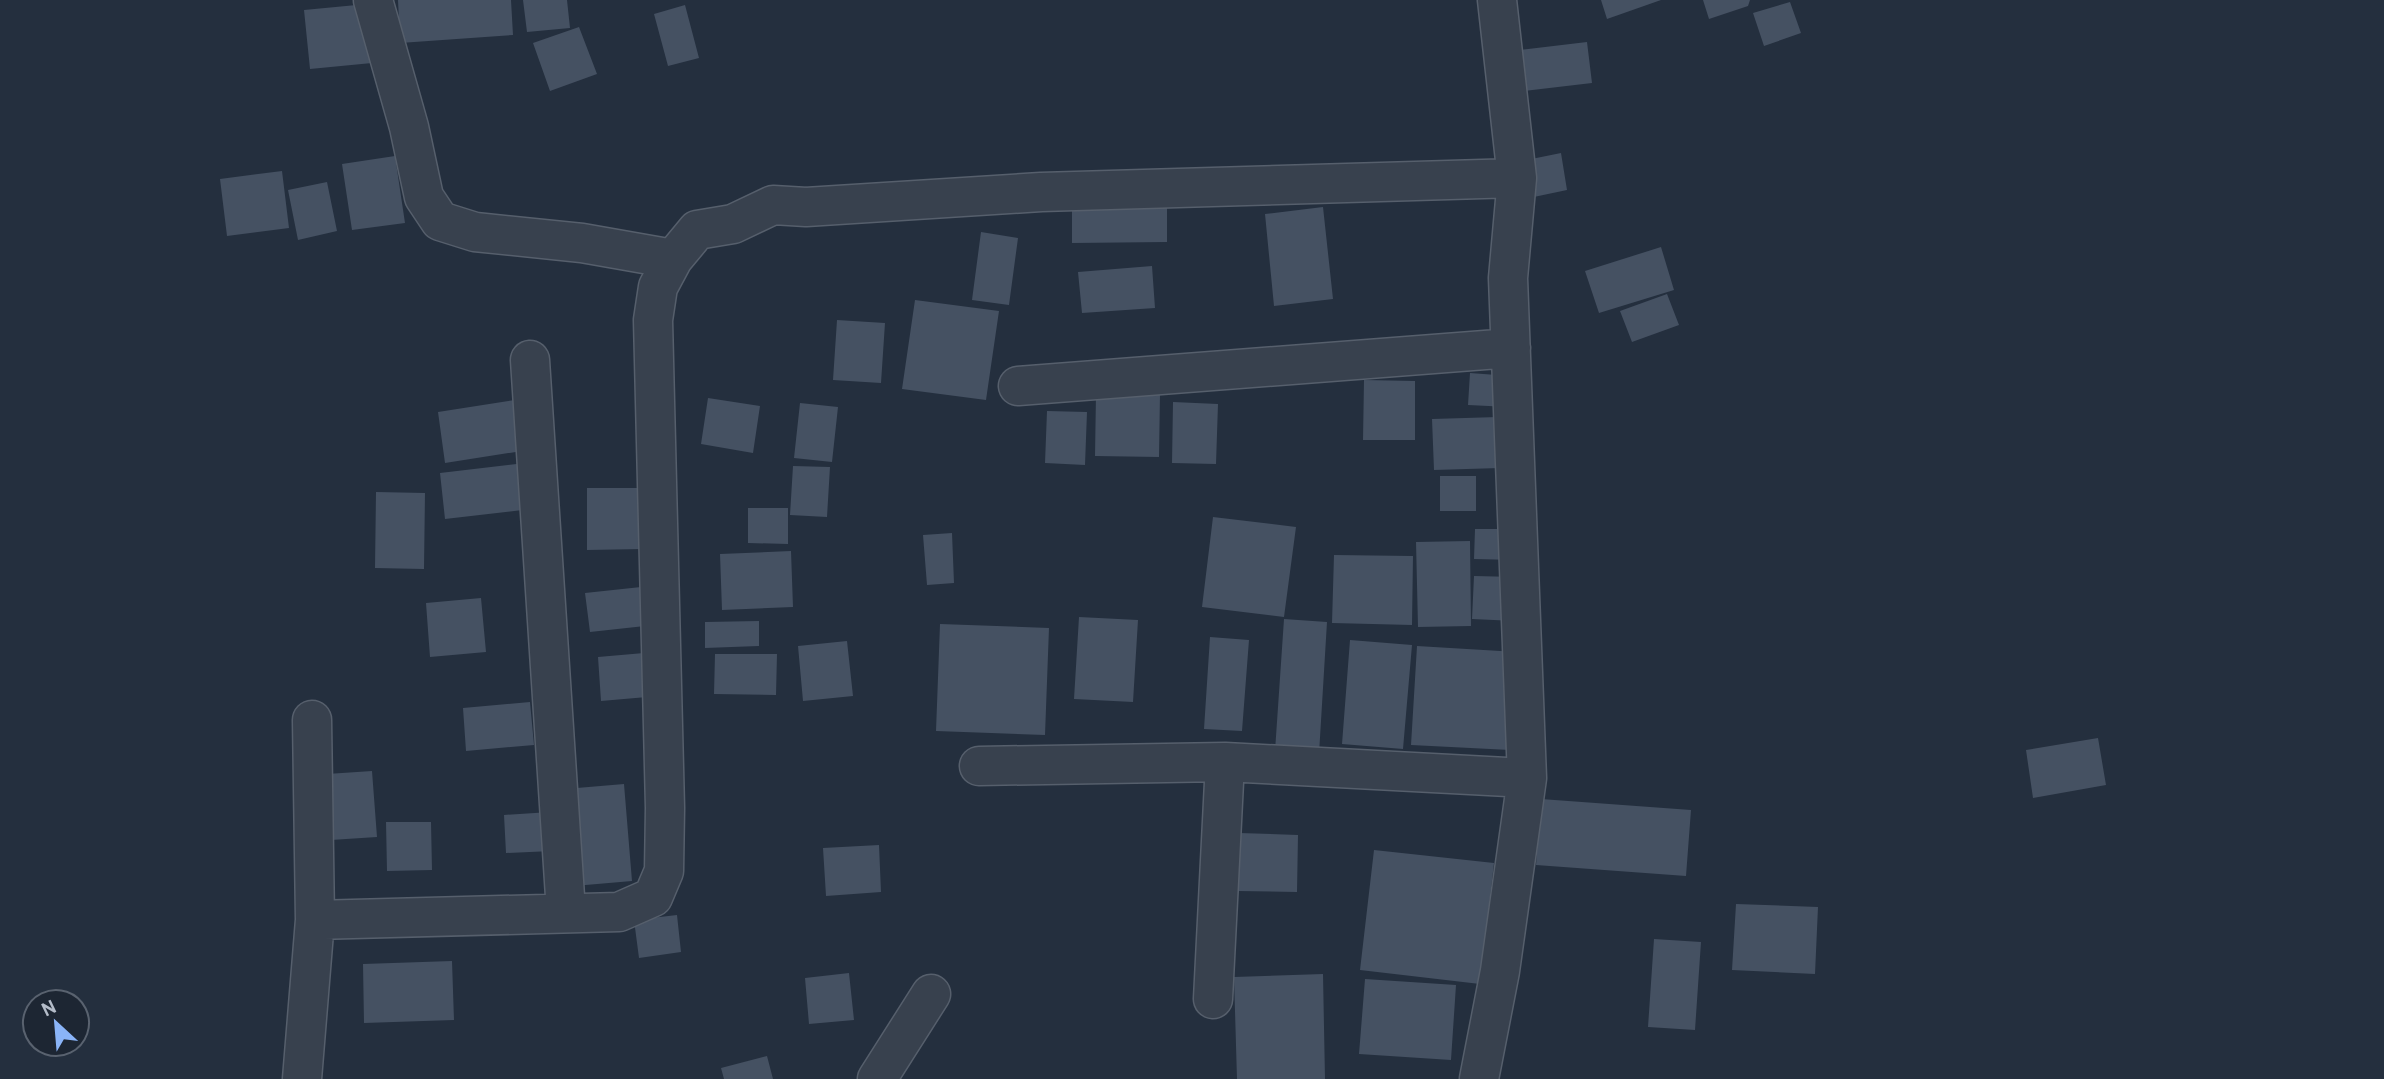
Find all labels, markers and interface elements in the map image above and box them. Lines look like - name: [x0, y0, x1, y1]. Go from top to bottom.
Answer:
- north arrow: [21, 988, 91, 1058]
- text: N: [38, 996, 61, 1023]

